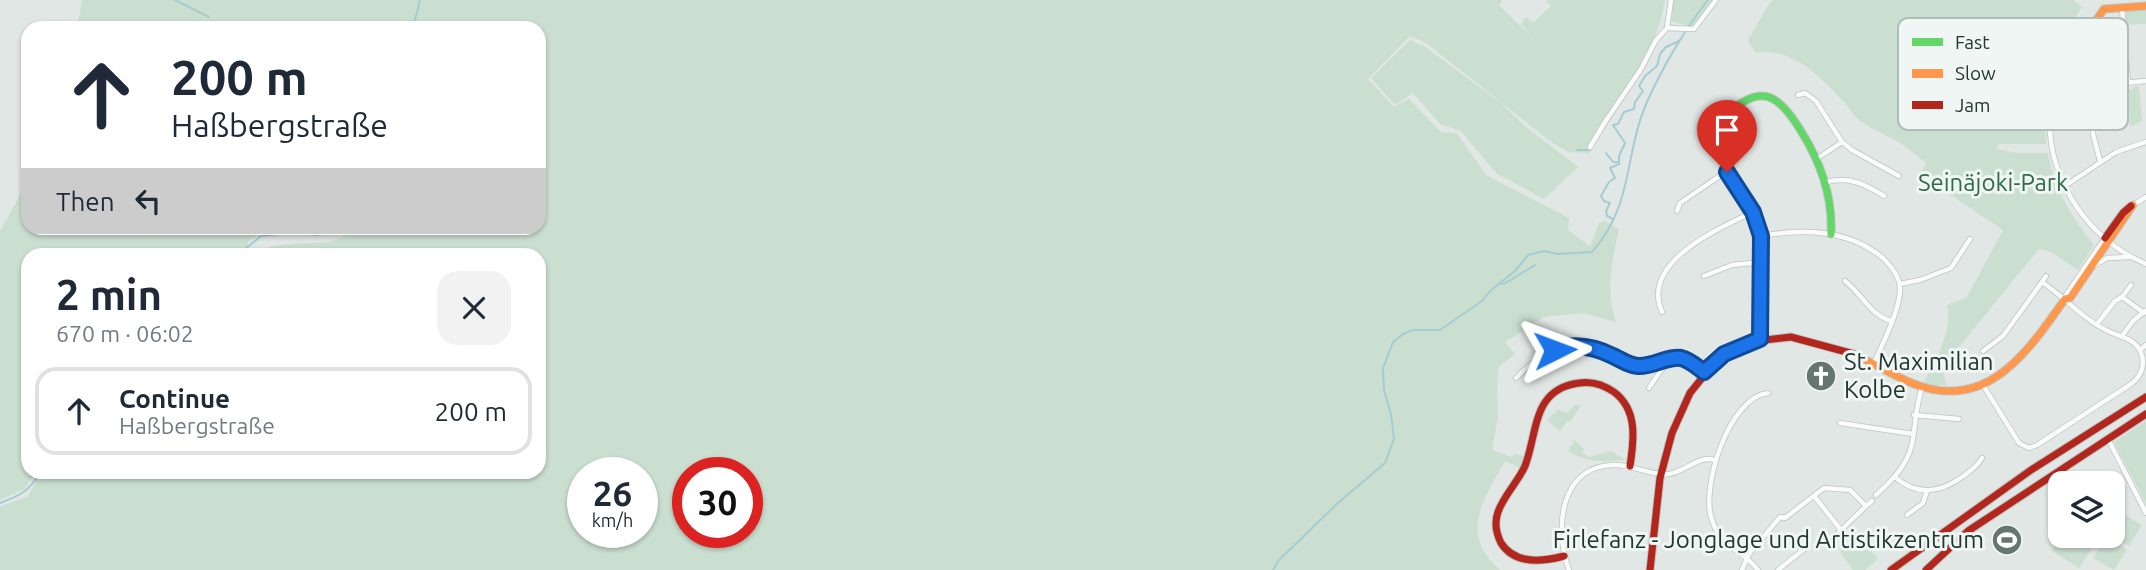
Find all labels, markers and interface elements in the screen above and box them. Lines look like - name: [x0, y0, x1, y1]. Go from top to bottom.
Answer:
- legend: [1898, 18, 2128, 130]
- text: Fast: [1955, 31, 1990, 53]
- icon: ahead: [56, 49, 147, 140]
- text: 200 m: [171, 49, 308, 104]
- text: Slow: [1955, 62, 1996, 84]
- text: Jam: [1955, 94, 1991, 116]
- pin: [1697, 100, 1757, 172]
- text: Haßbergstraße: [171, 107, 388, 143]
- icon: arrive: [1708, 111, 1746, 149]
- park label: Seinäjoki-Park: [1918, 169, 2068, 196]
- icon: left: [129, 182, 167, 220]
- text: Then: [56, 187, 115, 216]
- text: 2 min: [56, 271, 162, 318]
- button: close: [437, 271, 511, 345]
- position arrow: [1518, 313, 1592, 387]
- text: 670 m · 06:02: [56, 321, 194, 346]
- place label: St. Maximilian Kolbe: [1844, 348, 1994, 403]
- church icon: St. Maximilian Kolbe: [1804, 359, 1838, 393]
- text: Continue: [119, 384, 230, 413]
- icon: ahead: [60, 392, 98, 430]
- text: 200 m: [435, 397, 507, 426]
- text: Haßbergstraße: [119, 413, 275, 438]
- speed limit sign: 30: [672, 457, 763, 548]
- map controls: [2048, 471, 2125, 548]
- button: layers: [2048, 471, 2125, 548]
- text: 26: [593, 473, 632, 513]
- text: km/h: [592, 510, 633, 530]
- sports icon: Firlefanz - Jonglage und Artistikzentrum: [1990, 523, 2024, 557]
- place label: Firlefanz - Jonglage und Artistikzentrum: [1553, 526, 1984, 553]

